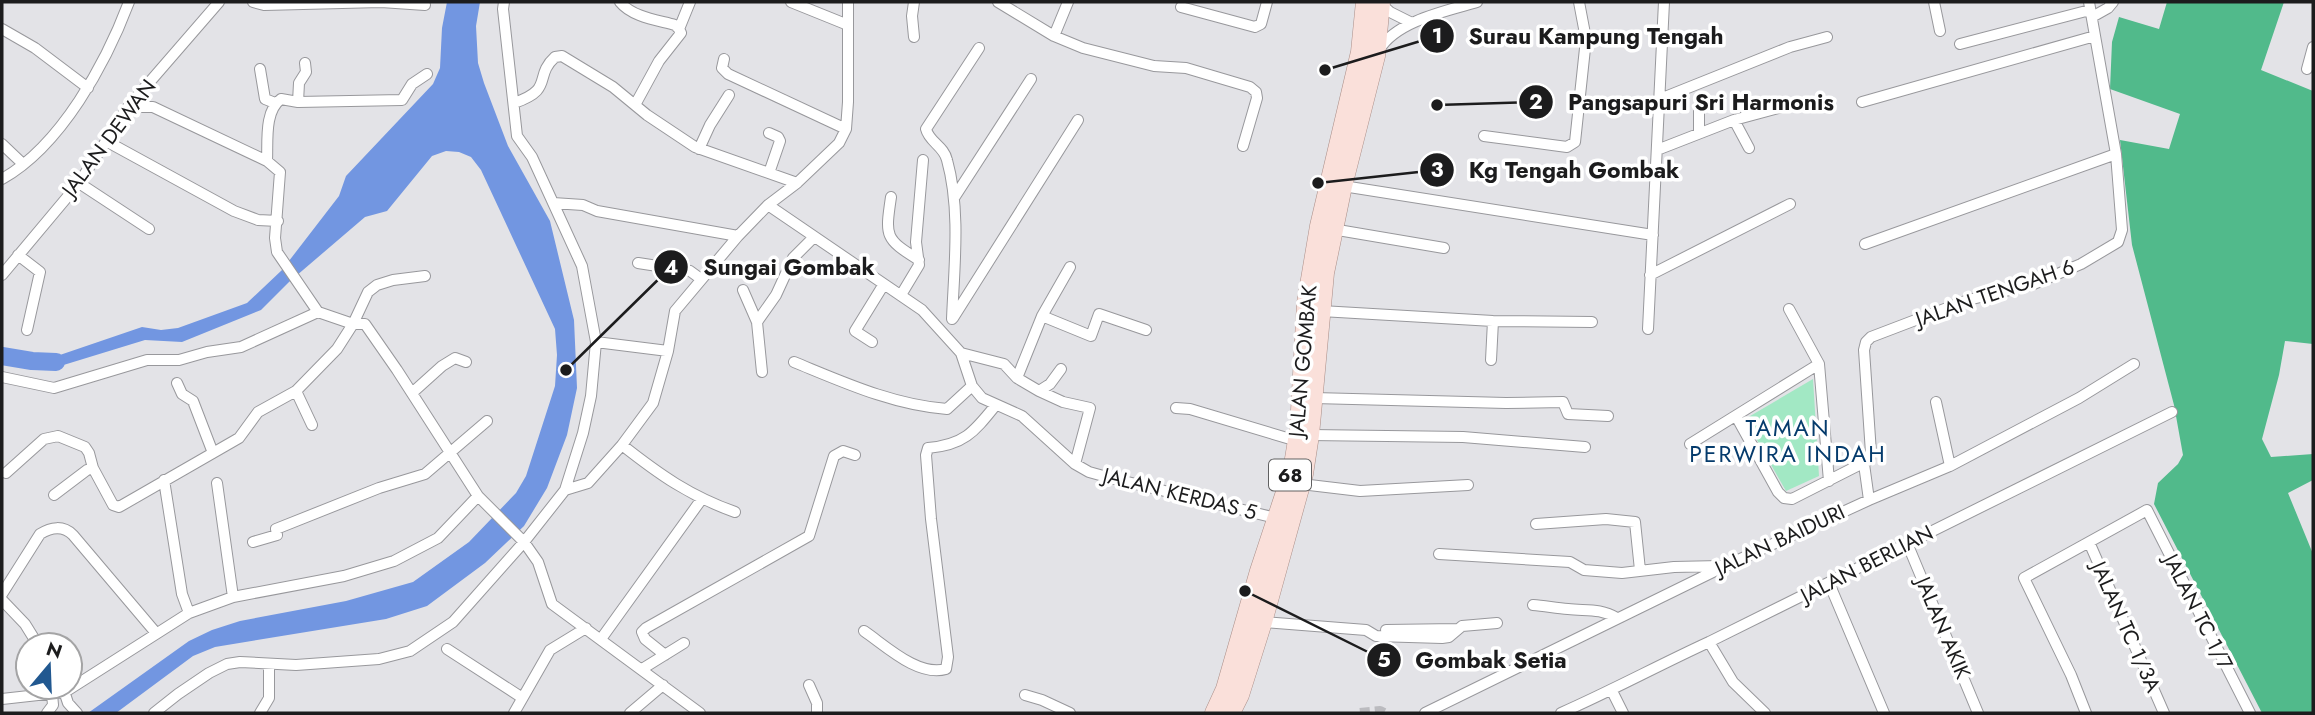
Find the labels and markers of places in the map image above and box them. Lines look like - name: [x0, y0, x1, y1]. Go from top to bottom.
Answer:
- callout: Surau Kampung Tengah: [1420, 14, 1738, 58]
- callout: Pangsapuri Sri Harmonis: [1519, 80, 1848, 124]
- callout: Kg Tengah Gombak: [1420, 148, 1694, 192]
- callout: Sungai Gombak: [654, 245, 888, 289]
- callout: Gombak Setia: [1367, 638, 1581, 682]

